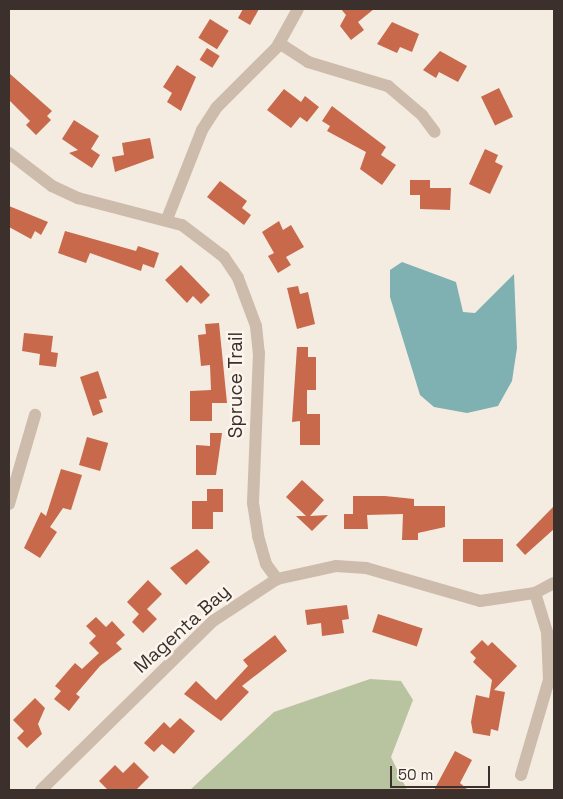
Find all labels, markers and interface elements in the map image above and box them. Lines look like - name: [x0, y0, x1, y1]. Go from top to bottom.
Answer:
- street label: Spruce Trail: [225, 332, 247, 438]
- street label: Magenta Bay: [129, 580, 235, 678]
- scale bar: [393, 756, 493, 788]
- text: 50 m: [398, 765, 433, 784]

